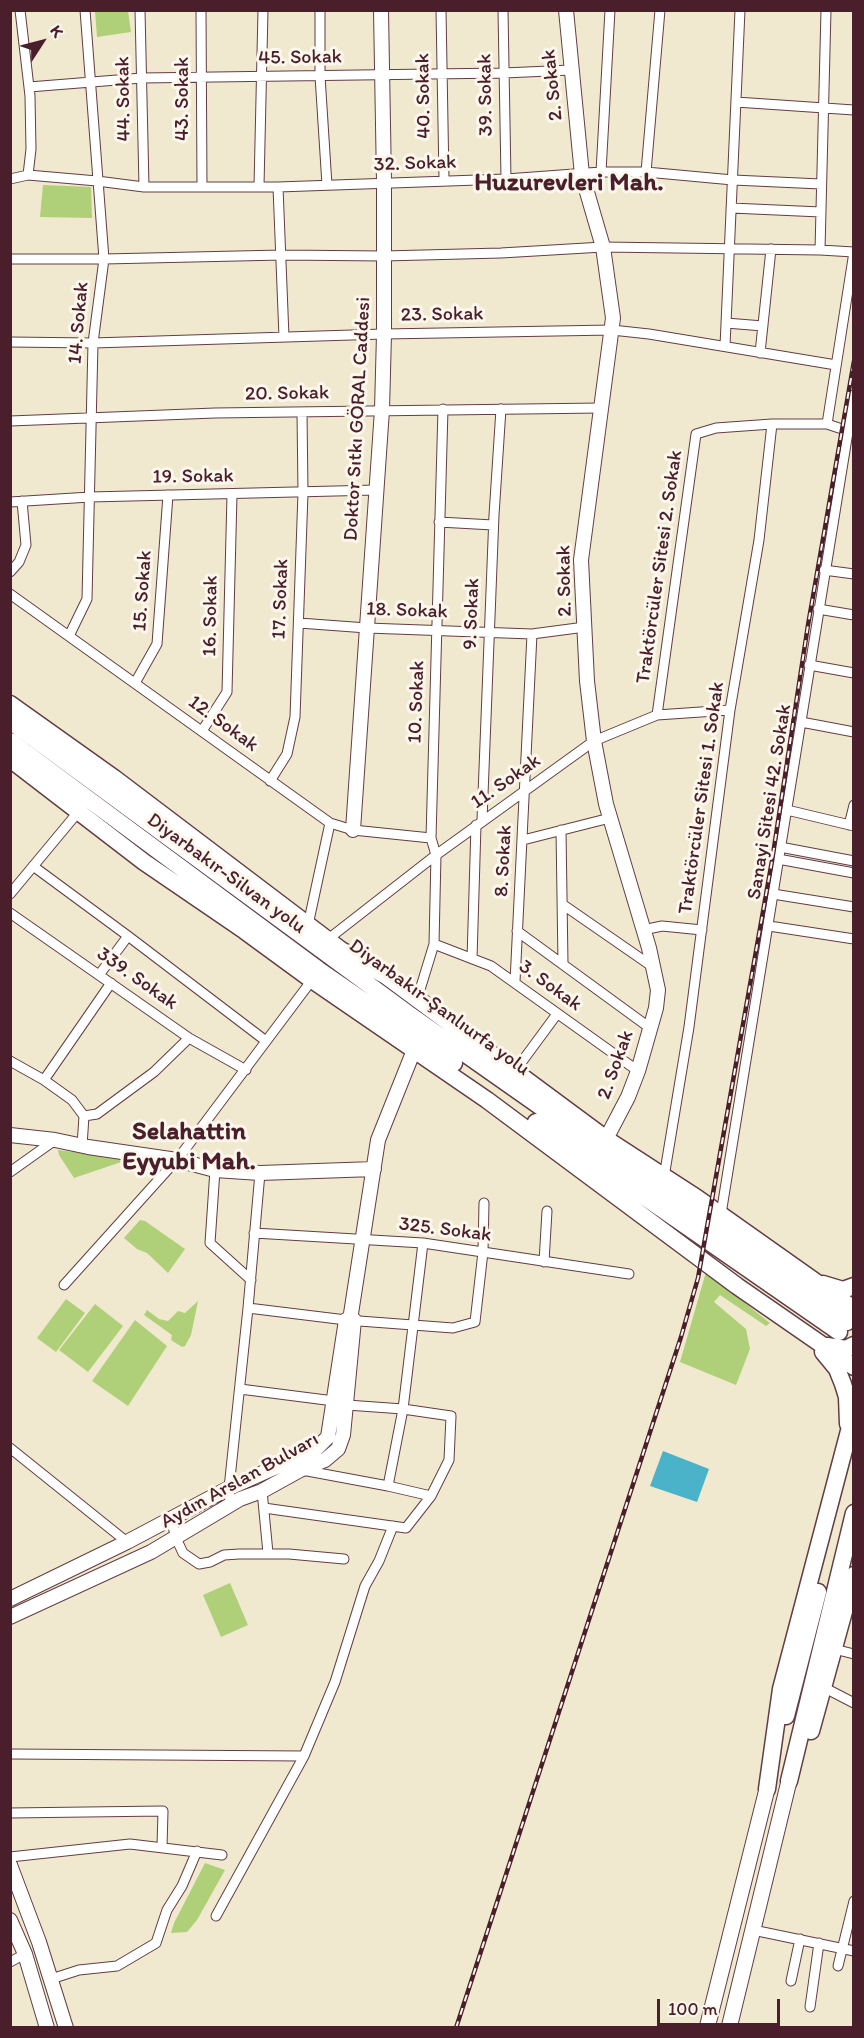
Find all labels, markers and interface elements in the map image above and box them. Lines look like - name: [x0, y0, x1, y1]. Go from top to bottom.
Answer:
- north arrow: [12, 12, 72, 72]
- text: K: [46, 21, 68, 41]
- street label: 45. Sokak: [258, 45, 342, 71]
- street label: 2. Sokak: [537, 48, 569, 122]
- street label: 40. Sokak: [411, 53, 437, 139]
- street label: 39. Sokak: [473, 53, 499, 137]
- street label: 44. Sokak: [111, 56, 137, 142]
- street label: 43. Sokak: [171, 57, 195, 141]
- street label: 32. Sokak: [373, 151, 457, 177]
- district label: Huzurevleri Mah.: [474, 167, 664, 199]
- street label: 14. Sokak: [63, 281, 95, 365]
- street label: Doktor Sıtkı GÖRAL Caddesi: [340, 296, 376, 542]
- street label: 23. Sokak: [400, 302, 484, 328]
- street label: 20. Sokak: [245, 381, 329, 407]
- street label: Traktörcüler Sitesi 2. Sokak: [632, 449, 688, 685]
- street label: 19. Sokak: [152, 464, 234, 490]
- street label: 2. Sokak: [552, 545, 578, 617]
- street label: 15. Sokak: [128, 550, 158, 632]
- street label: 17. Sokak: [268, 558, 294, 640]
- street label: 16. Sokak: [198, 575, 224, 657]
- street label: 9. Sokak: [459, 578, 485, 650]
- street label: 18. Sokak: [366, 598, 448, 624]
- street label: 10. Sokak: [404, 660, 430, 744]
- street label: Traktörcüler Sitesi 1. Sokak: [674, 680, 730, 916]
- street label: 12. Sokak: [183, 690, 263, 758]
- street label: Sanayi Sitesi 42. Sokak: [743, 703, 797, 901]
- street label: 11. Sokak: [466, 749, 546, 815]
- street label: Diyarbakır-Silvan yolu: [142, 808, 310, 940]
- street label: 8. Sokak: [490, 824, 518, 898]
- street label: Diyarbakır-Şanlıurfa yolu: [344, 934, 534, 1082]
- street label: 339. Sokak: [92, 942, 182, 1016]
- street label: 3. Sokak: [514, 955, 586, 1017]
- street label: 2. Sokak: [592, 1027, 640, 1103]
- district label: Selahattin Eyyubi Mah.: [122, 1116, 256, 1178]
- street label: 325. Sokak: [397, 1212, 493, 1248]
- street label: Aydın Arslan Bulvarı: [157, 1428, 323, 1534]
- scale bar: [660, 1987, 783, 2025]
- text: 100 m: [668, 1998, 718, 2020]

